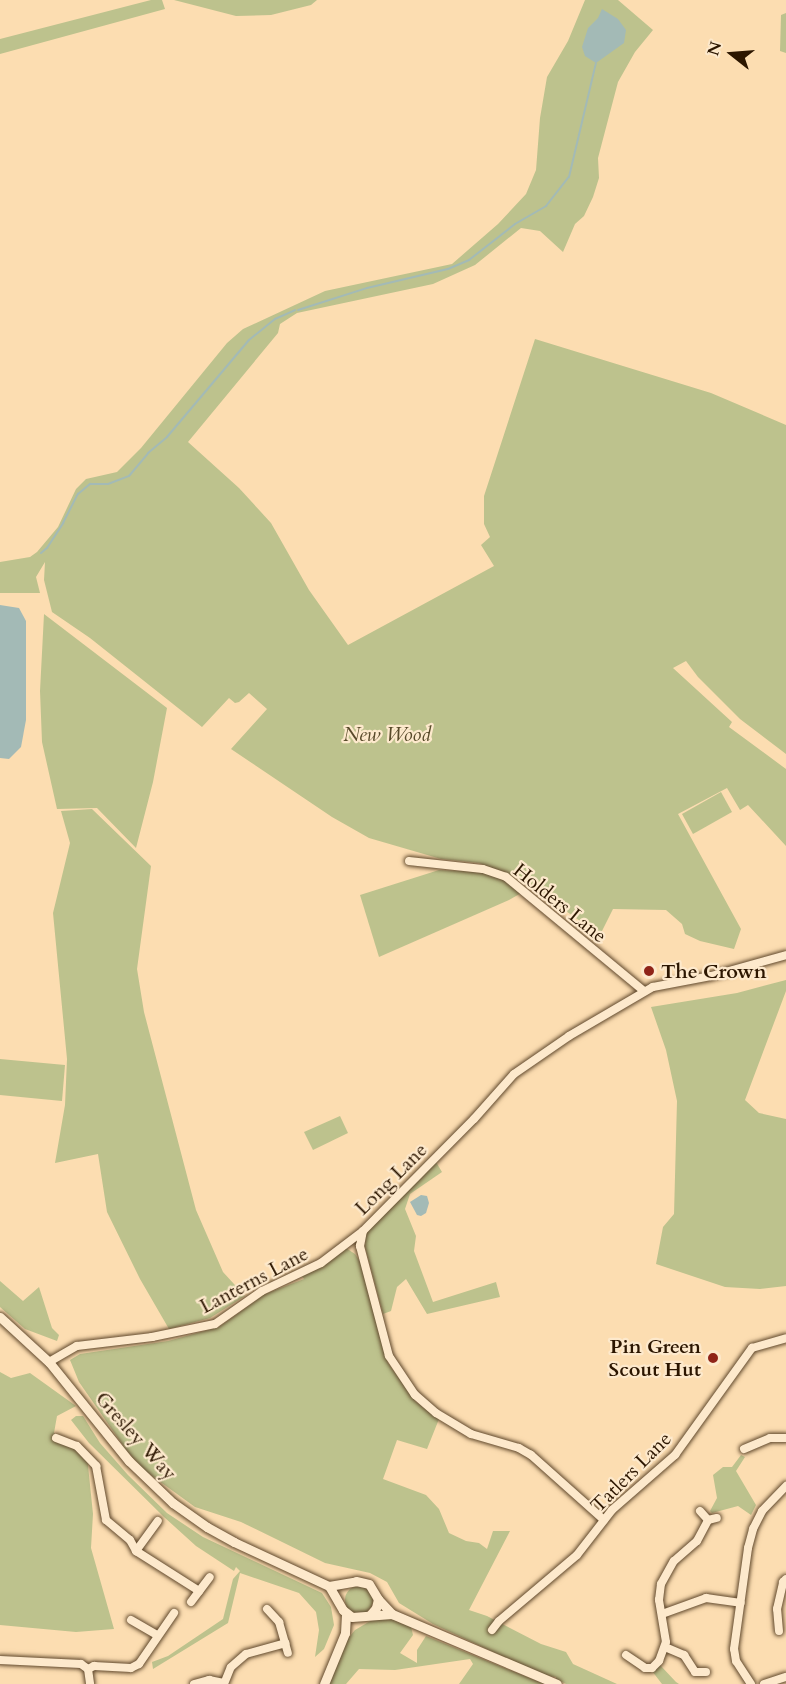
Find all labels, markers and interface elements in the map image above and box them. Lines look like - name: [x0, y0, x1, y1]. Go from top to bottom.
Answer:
- north arrow: [702, 24, 762, 84]
- text: N: [702, 39, 727, 59]
- park label: New Wood: [343, 722, 431, 746]
- street label: Holders Lane: [509, 858, 611, 948]
- place label: The Crown: [661, 959, 767, 983]
- marker: The Crown: [642, 964, 656, 978]
- street label: Long Lane: [350, 1138, 432, 1220]
- street label: Lanterns Lane: [196, 1241, 312, 1319]
- place label: Pin Green Scout Hut: [609, 1334, 701, 1381]
- marker: Pin Green Scout Hut: [706, 1351, 720, 1365]
- street label: Gresley Way: [90, 1387, 182, 1485]
- street label: Tatlers Lane: [586, 1427, 676, 1517]

